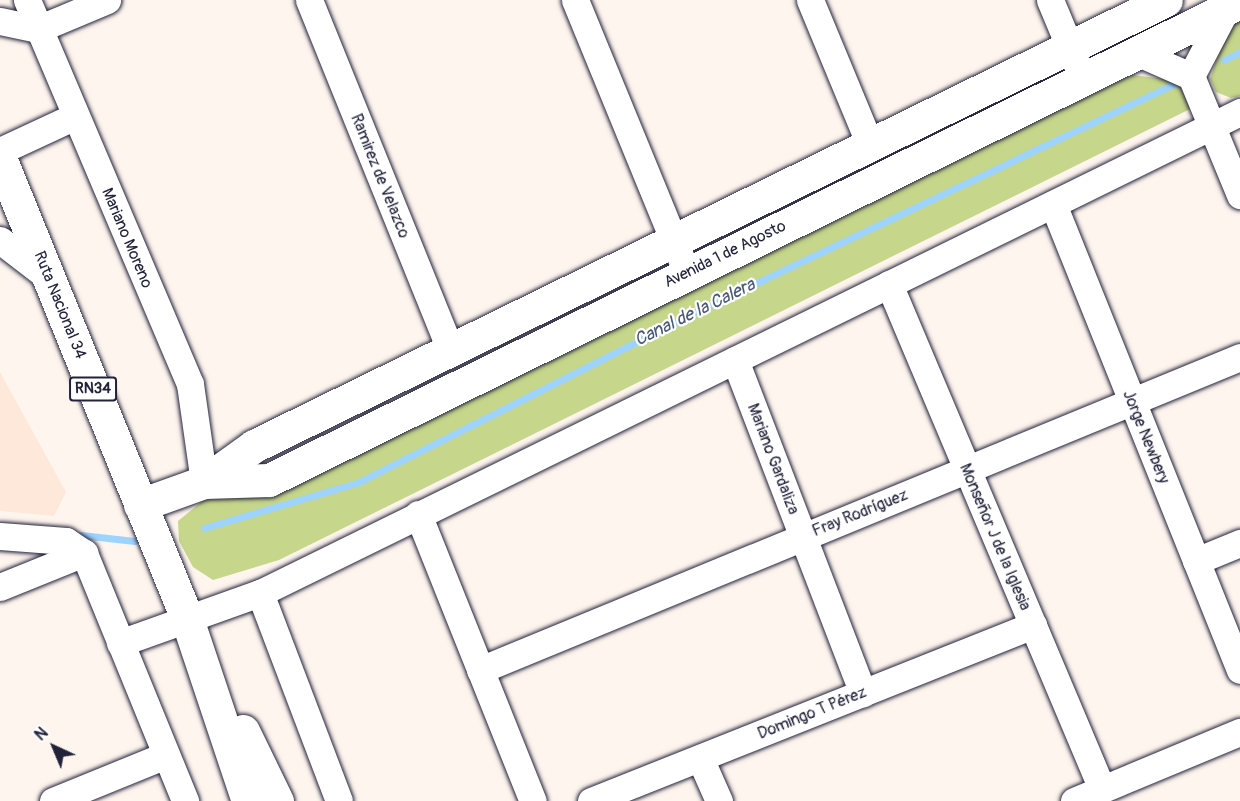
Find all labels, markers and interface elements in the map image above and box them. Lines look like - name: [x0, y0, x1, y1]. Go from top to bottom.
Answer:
- street label: Ramirez de Velazco: [346, 111, 414, 241]
- street label: Mariano Moreno: [97, 185, 157, 291]
- street label: Avenida 1 de Agosto: [661, 216, 789, 292]
- street label: Ruta Nacional 34: [30, 248, 90, 362]
- water label: Canal de la Calera: [631, 274, 759, 352]
- road number: RN34: [69, 377, 117, 401]
- street label: Jorge Newbery: [1119, 387, 1173, 487]
- street label: Mariano Gardaliza: [743, 401, 803, 517]
- street label: Monseñor J de la Iglesia: [955, 461, 1035, 613]
- street label: Fray Rodríguez: [809, 485, 911, 541]
- street label: Domingo T Pérez: [755, 682, 869, 744]
- north arrow: [24, 717, 84, 777]
- text: N: [31, 723, 52, 745]

